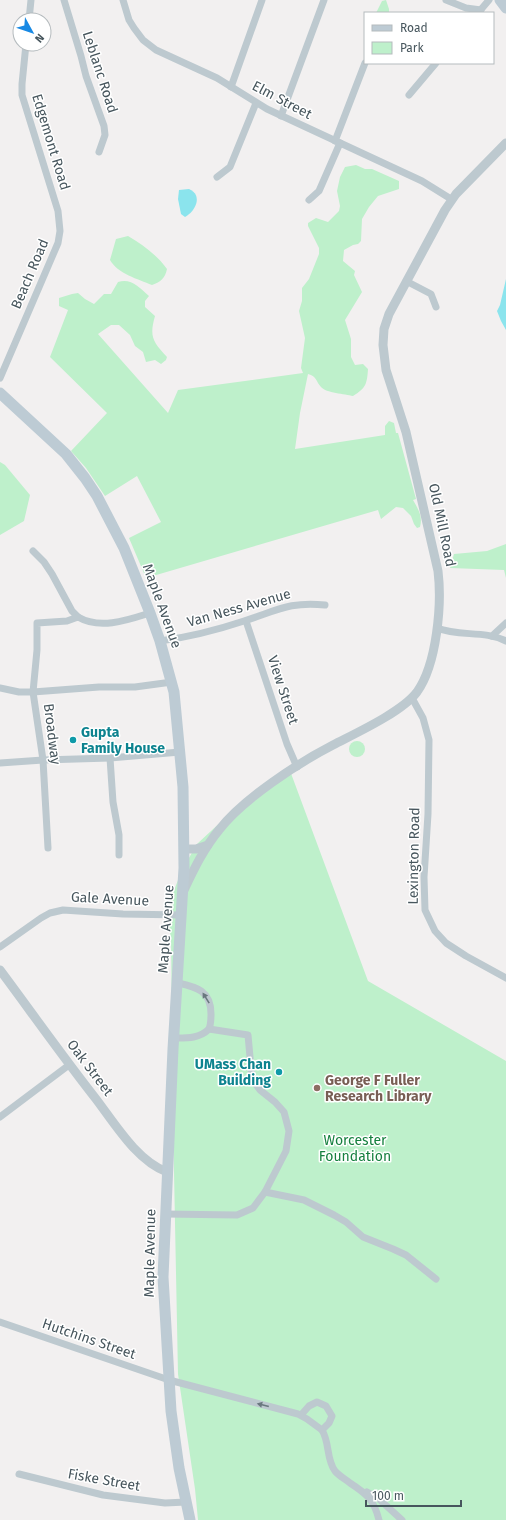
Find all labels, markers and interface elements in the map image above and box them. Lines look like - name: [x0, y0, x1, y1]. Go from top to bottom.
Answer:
- north arrow: [12, 12, 52, 52]
- legend: [364, 12, 494, 64]
- text: Road: [400, 21, 428, 35]
- street label: Leblanc Road: [79, 29, 121, 115]
- text: N: [32, 31, 47, 45]
- text: Park: [400, 41, 424, 55]
- street label: Elm Street: [249, 77, 316, 123]
- street label: Edgemont Road: [28, 92, 74, 192]
- street label: Beach Road: [8, 236, 52, 312]
- street label: Old Mill Road: [425, 482, 459, 568]
- street label: Maple Avenue: [139, 561, 185, 651]
- street label: Van Ness Avenue: [185, 585, 293, 631]
- street label: View Street: [264, 654, 302, 727]
- street label: Broadway: [40, 702, 64, 766]
- place label: Gupta Family House: [81, 724, 165, 757]
- marker: Gupta Family House: [68, 735, 78, 745]
- street label: Lexington Road: [405, 807, 423, 905]
- street label: Maple Avenue: [154, 884, 178, 974]
- street label: Gale Avenue: [71, 888, 149, 910]
- one-way arrow: [202, 992, 210, 1003]
- street label: Oak Street: [63, 1037, 117, 1100]
- place label: UMass Chan Building: [195, 1056, 271, 1089]
- marker: UMass Chan Building: [274, 1067, 284, 1077]
- place label: George F Fuller Research Library: [325, 1072, 432, 1105]
- marker: George F Fuller Research Library: [312, 1083, 322, 1093]
- park label: Worcester Foundation: [319, 1132, 391, 1165]
- street label: Maple Avenue: [141, 1209, 159, 1297]
- street label: Hutchins Street: [40, 1315, 139, 1363]
- one-way arrow: [257, 1402, 269, 1408]
- street label: Fiske Street: [66, 1465, 142, 1495]
- scale bar: [366, 1482, 461, 1508]
- text: 100 m: [372, 1489, 404, 1503]

